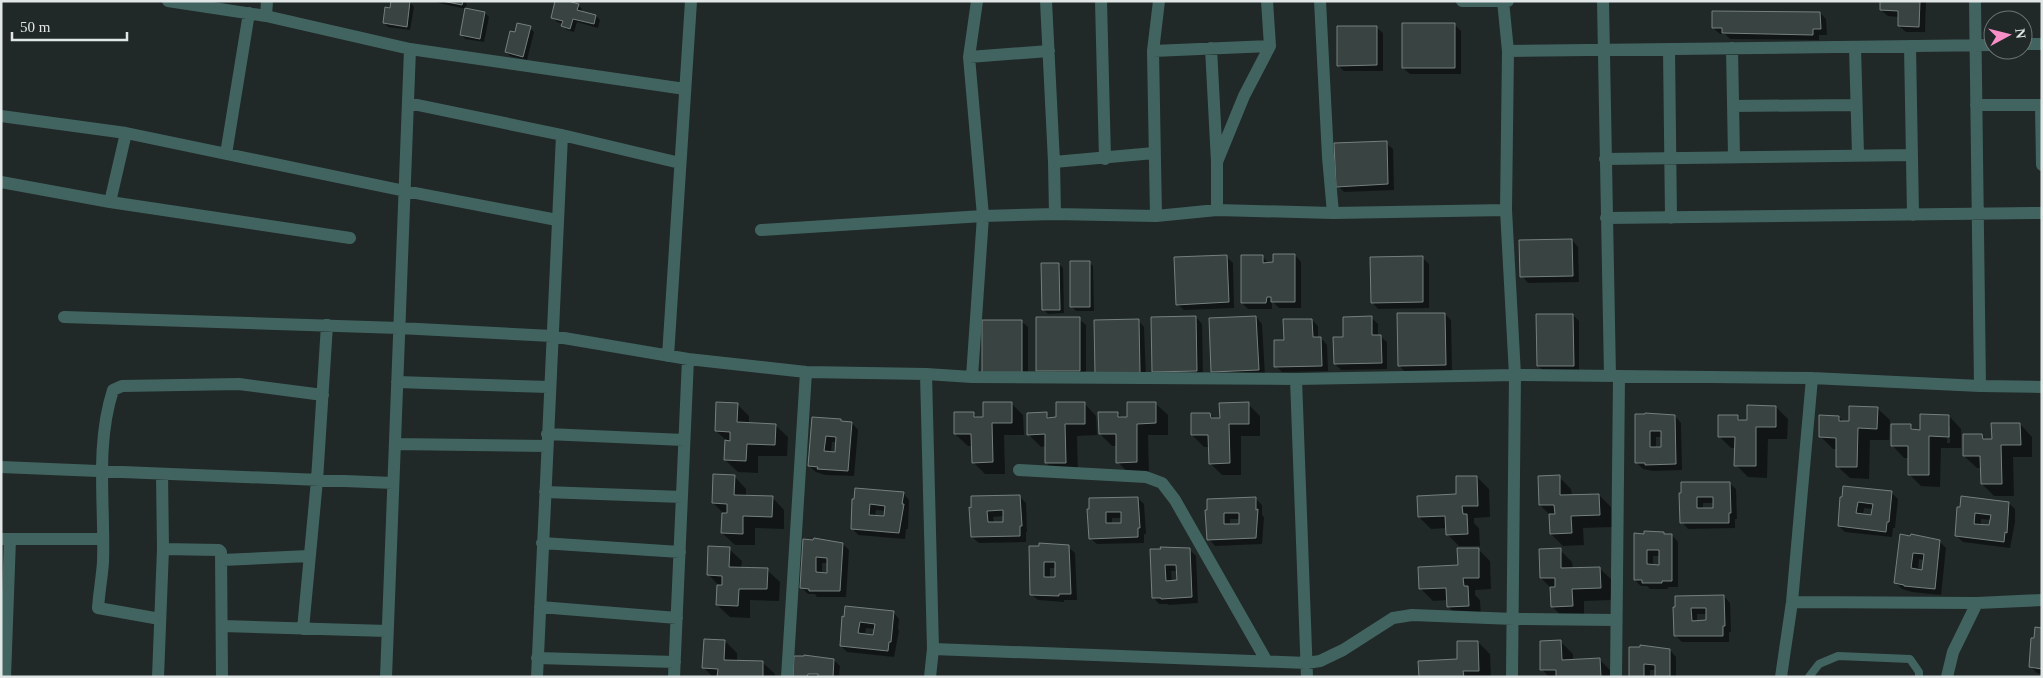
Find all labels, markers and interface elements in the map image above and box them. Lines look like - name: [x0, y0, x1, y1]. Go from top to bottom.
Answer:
- scale bar: [12, 10, 128, 42]
- north arrow: [1983, 10, 2033, 60]
- text: 50 m: [20, 19, 51, 35]
- text: N: [2012, 28, 2028, 39]

